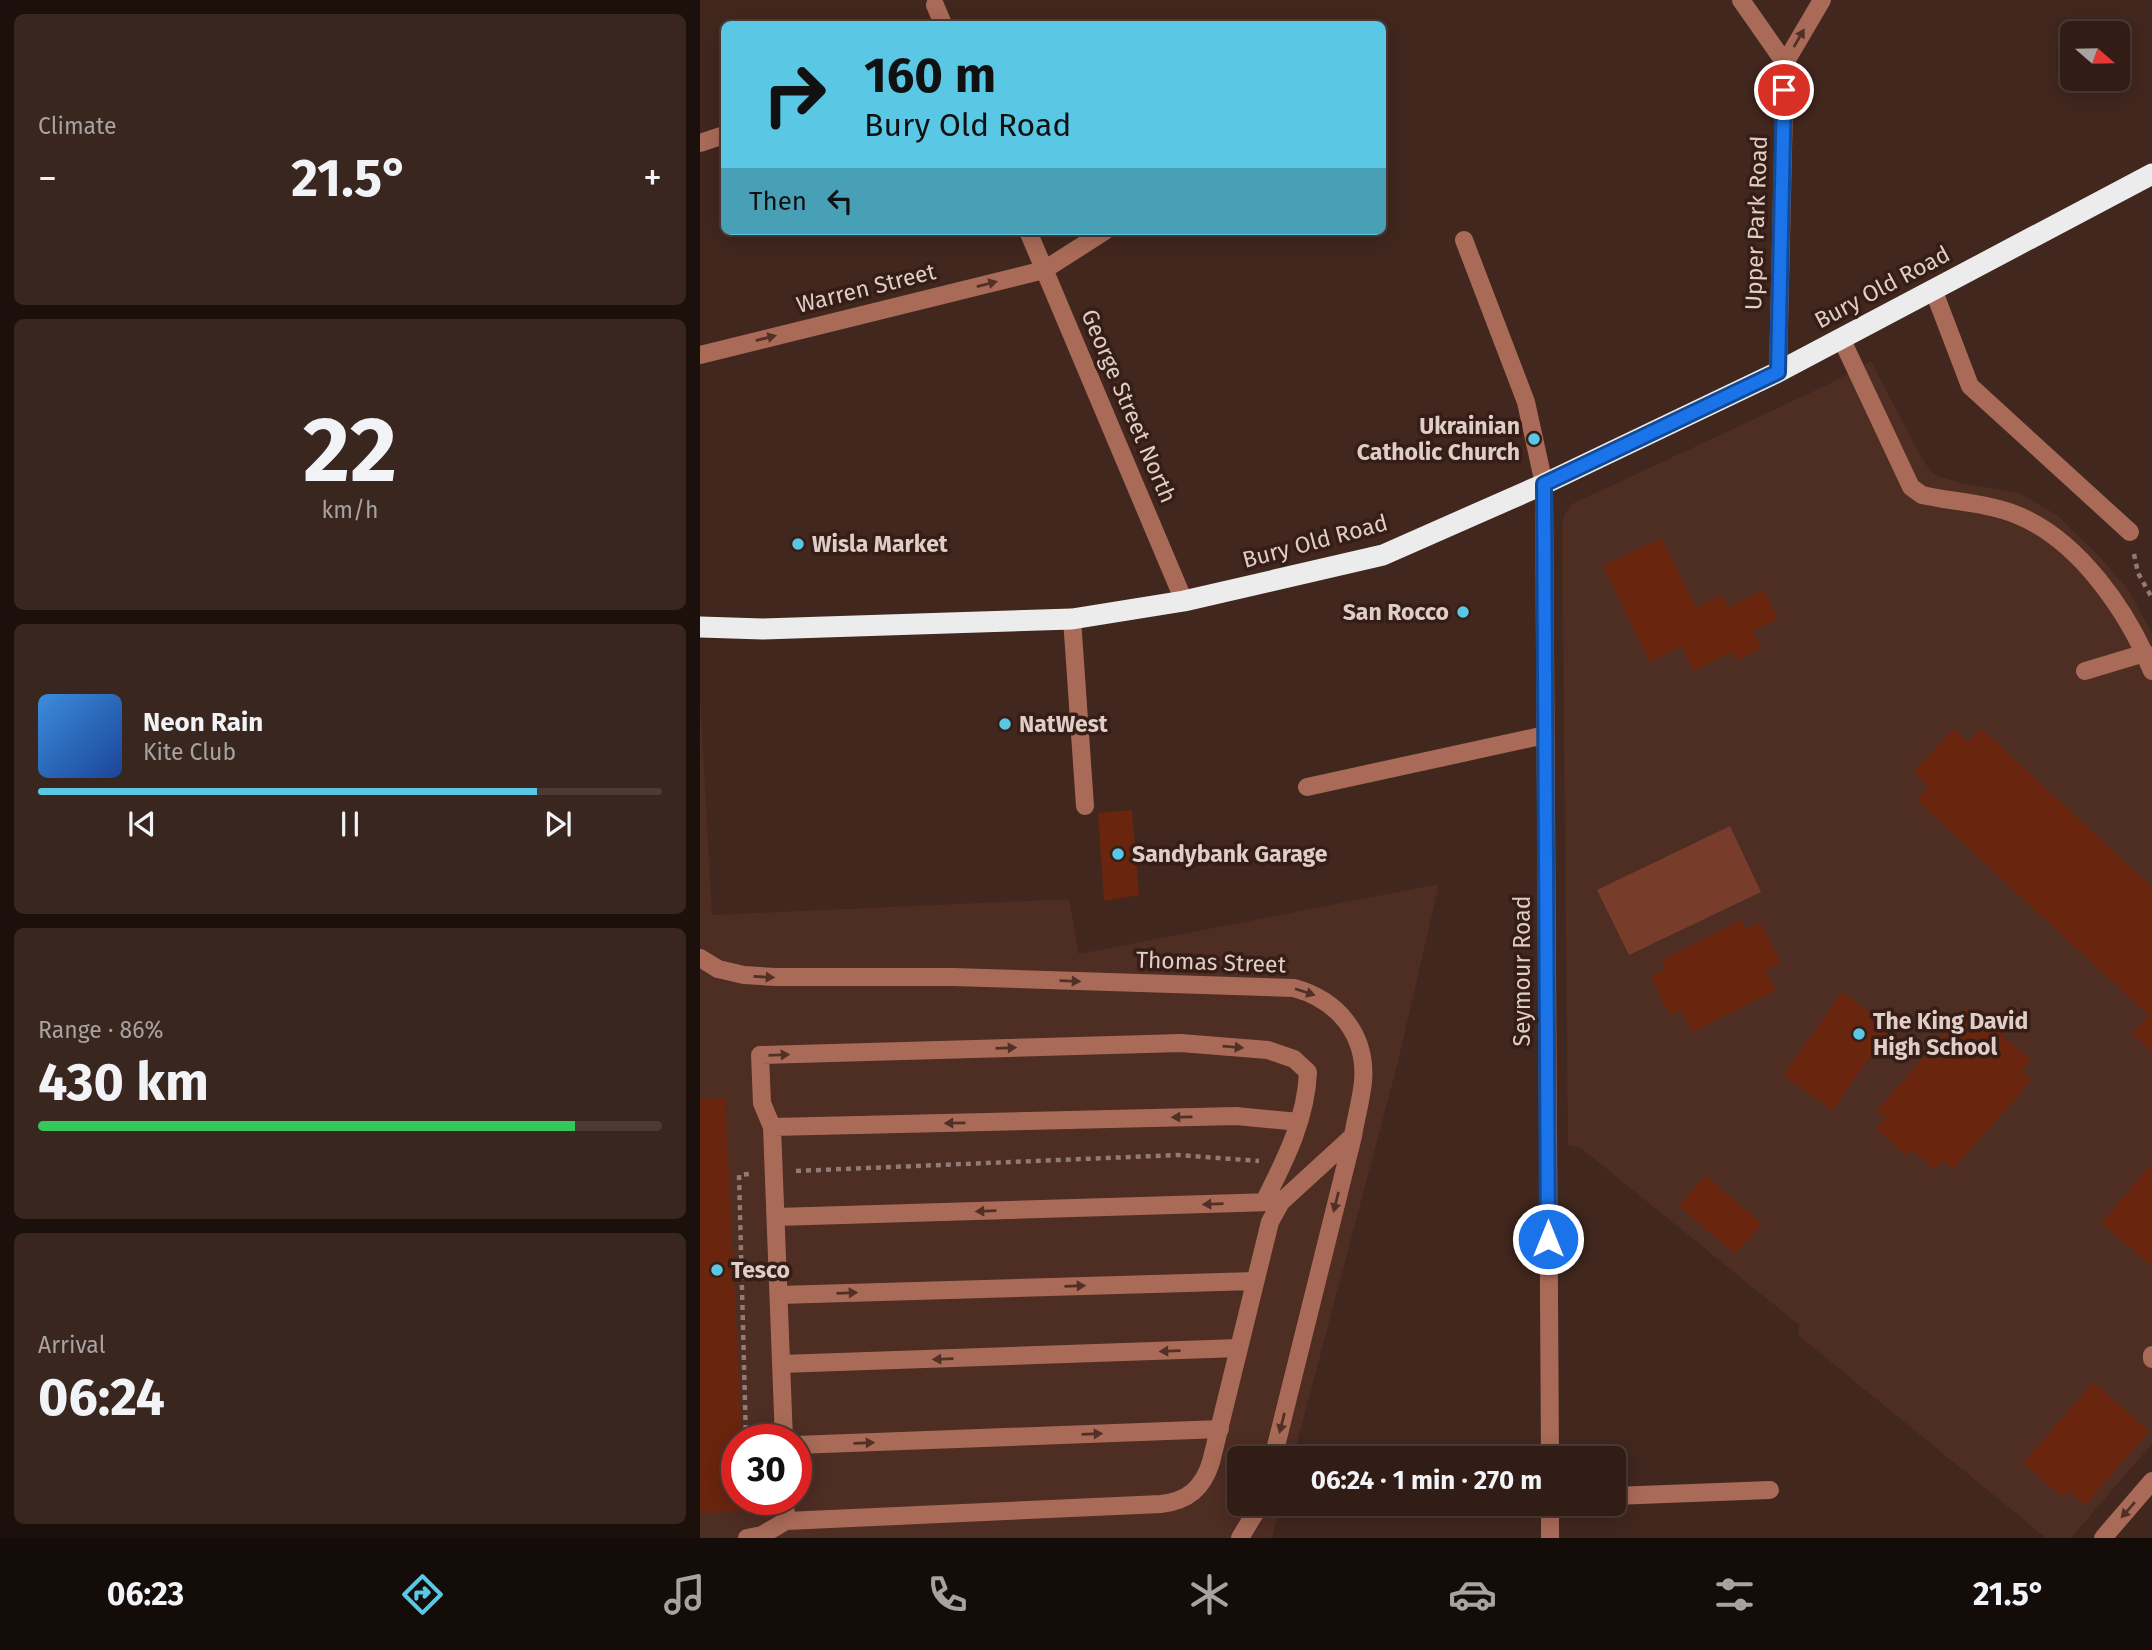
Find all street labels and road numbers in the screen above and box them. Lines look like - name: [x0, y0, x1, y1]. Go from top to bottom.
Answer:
- street label: Upper Park Road: [1739, 135, 1773, 311]
- street label: Bury Old Road: [1810, 240, 1954, 334]
- street label: Warren Street: [794, 257, 939, 319]
- street label: George Street North: [1076, 305, 1182, 507]
- street label: Bury Old Road: [1239, 508, 1391, 574]
- street label: Seymour Road: [1508, 896, 1536, 1046]
- street label: Thomas Street: [1136, 945, 1287, 979]

